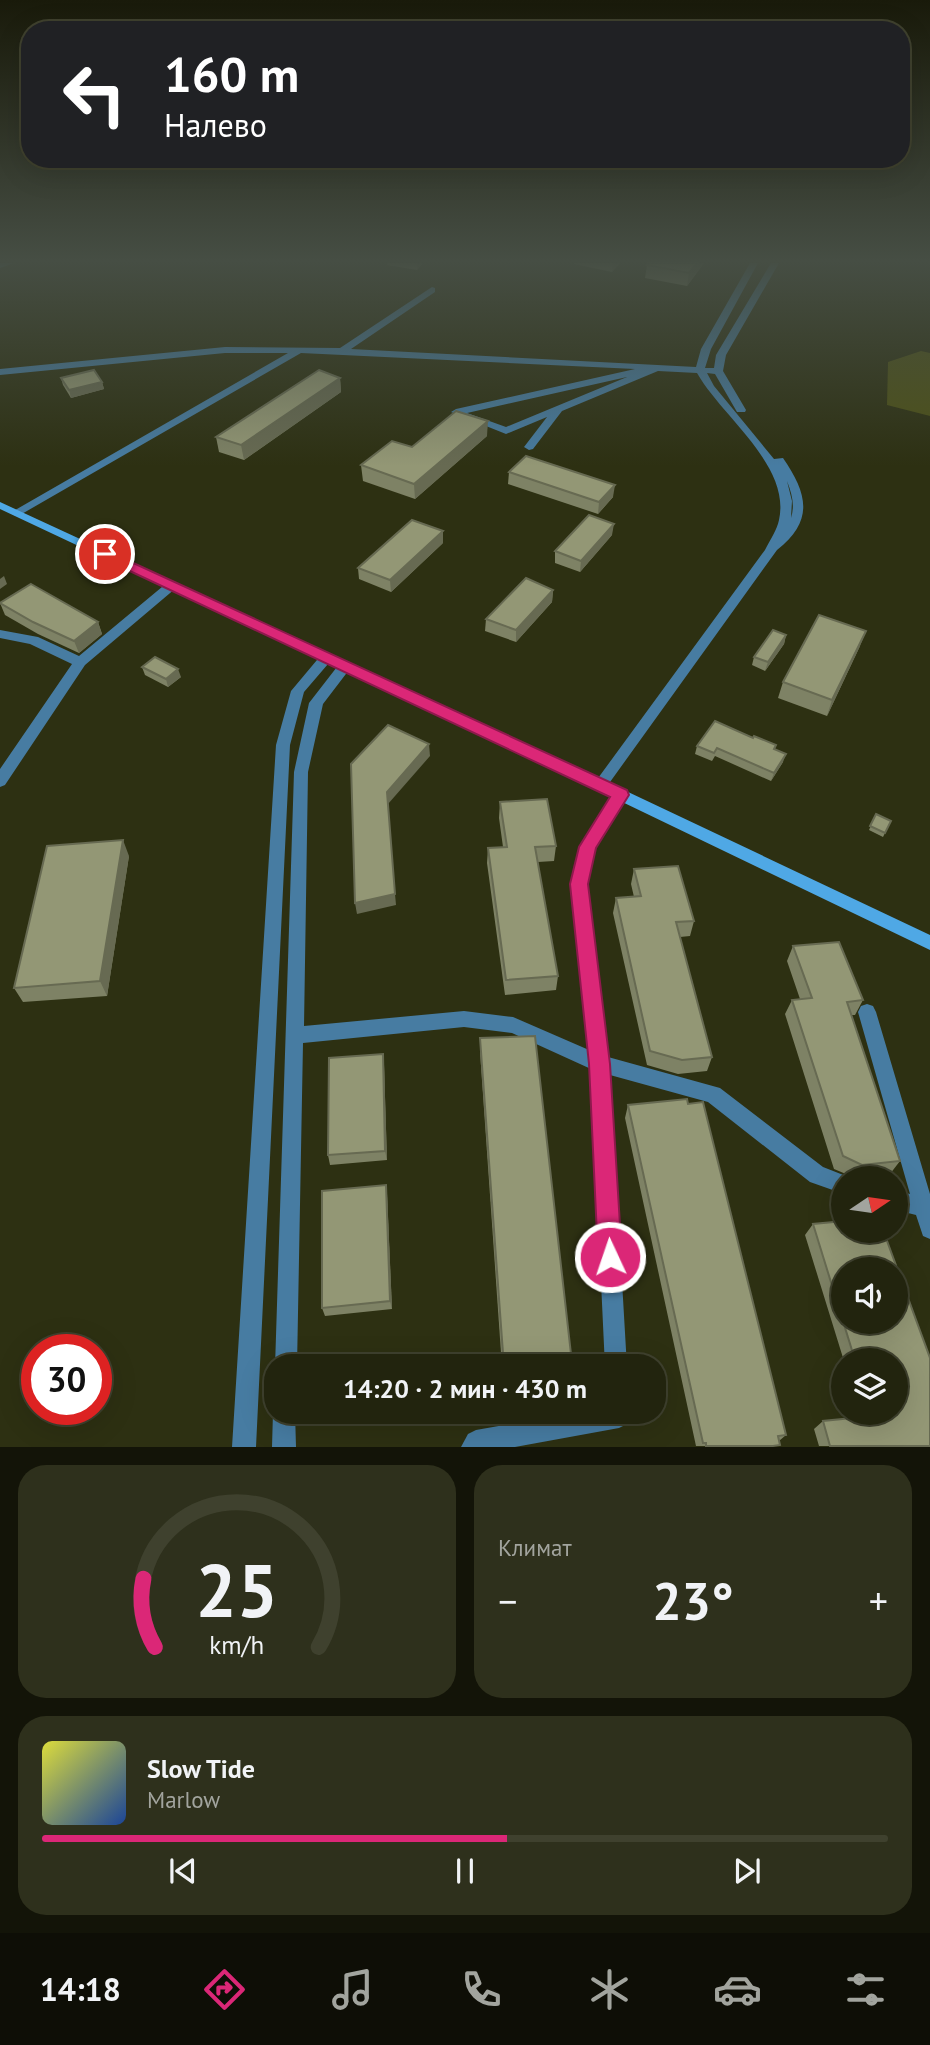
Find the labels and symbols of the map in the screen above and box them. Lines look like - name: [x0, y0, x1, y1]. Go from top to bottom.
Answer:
- pin: [75, 524, 135, 584]
- north arrow: [831, 1166, 908, 1242]
- position arrow: [573, 1220, 647, 1294]
- speed limit sign: 30: [21, 1334, 112, 1425]

